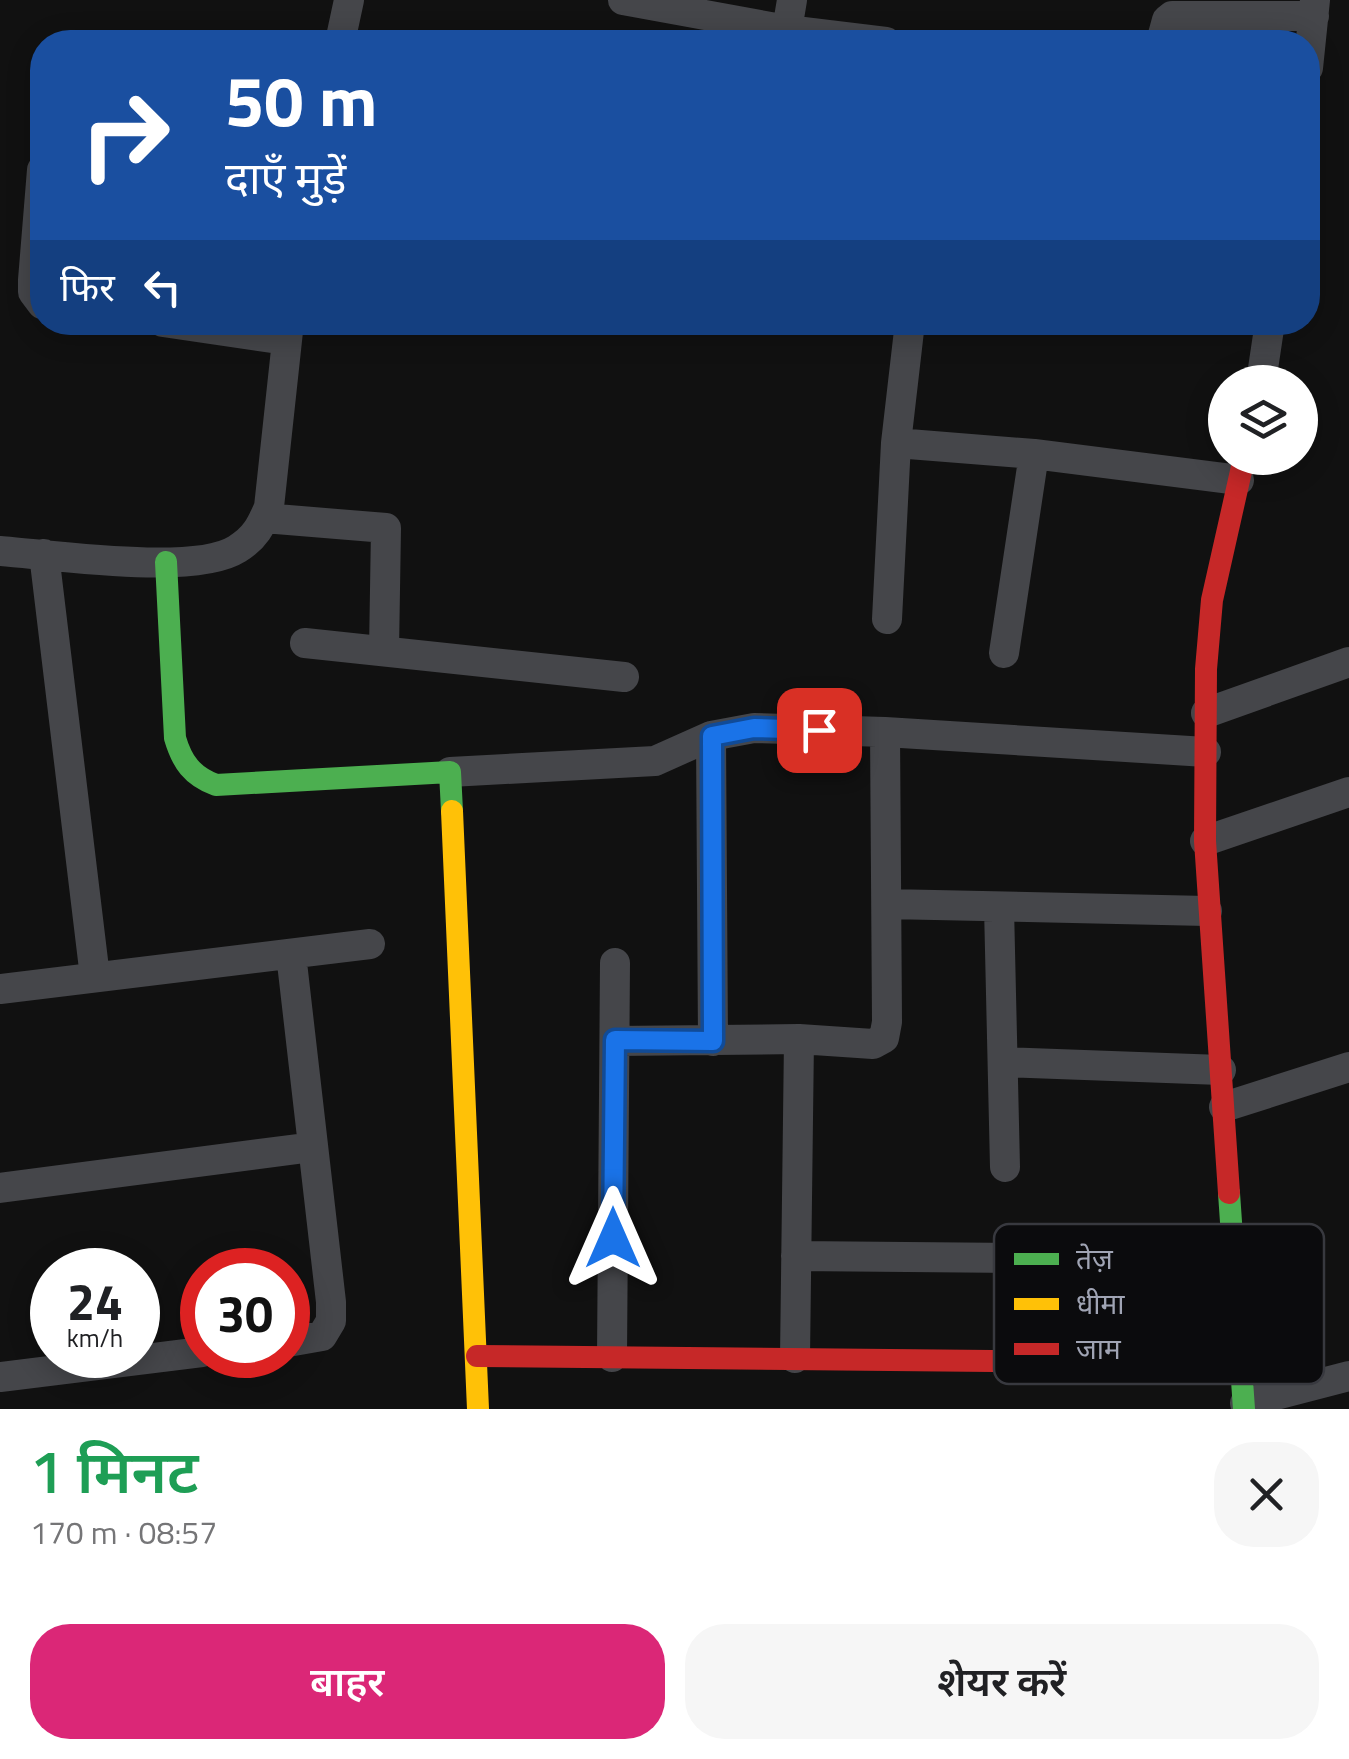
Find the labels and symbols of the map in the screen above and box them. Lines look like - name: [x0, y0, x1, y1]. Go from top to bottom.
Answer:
- pin: [777, 688, 862, 773]
- position arrow: [561, 1186, 665, 1290]
- legend: [994, 1224, 1324, 1384]
- text: तेज़: [1076, 1237, 1114, 1280]
- speed limit sign: 30: [180, 1248, 310, 1378]
- text: धीमा: [1076, 1282, 1125, 1325]
- text: जाम: [1076, 1327, 1122, 1370]

